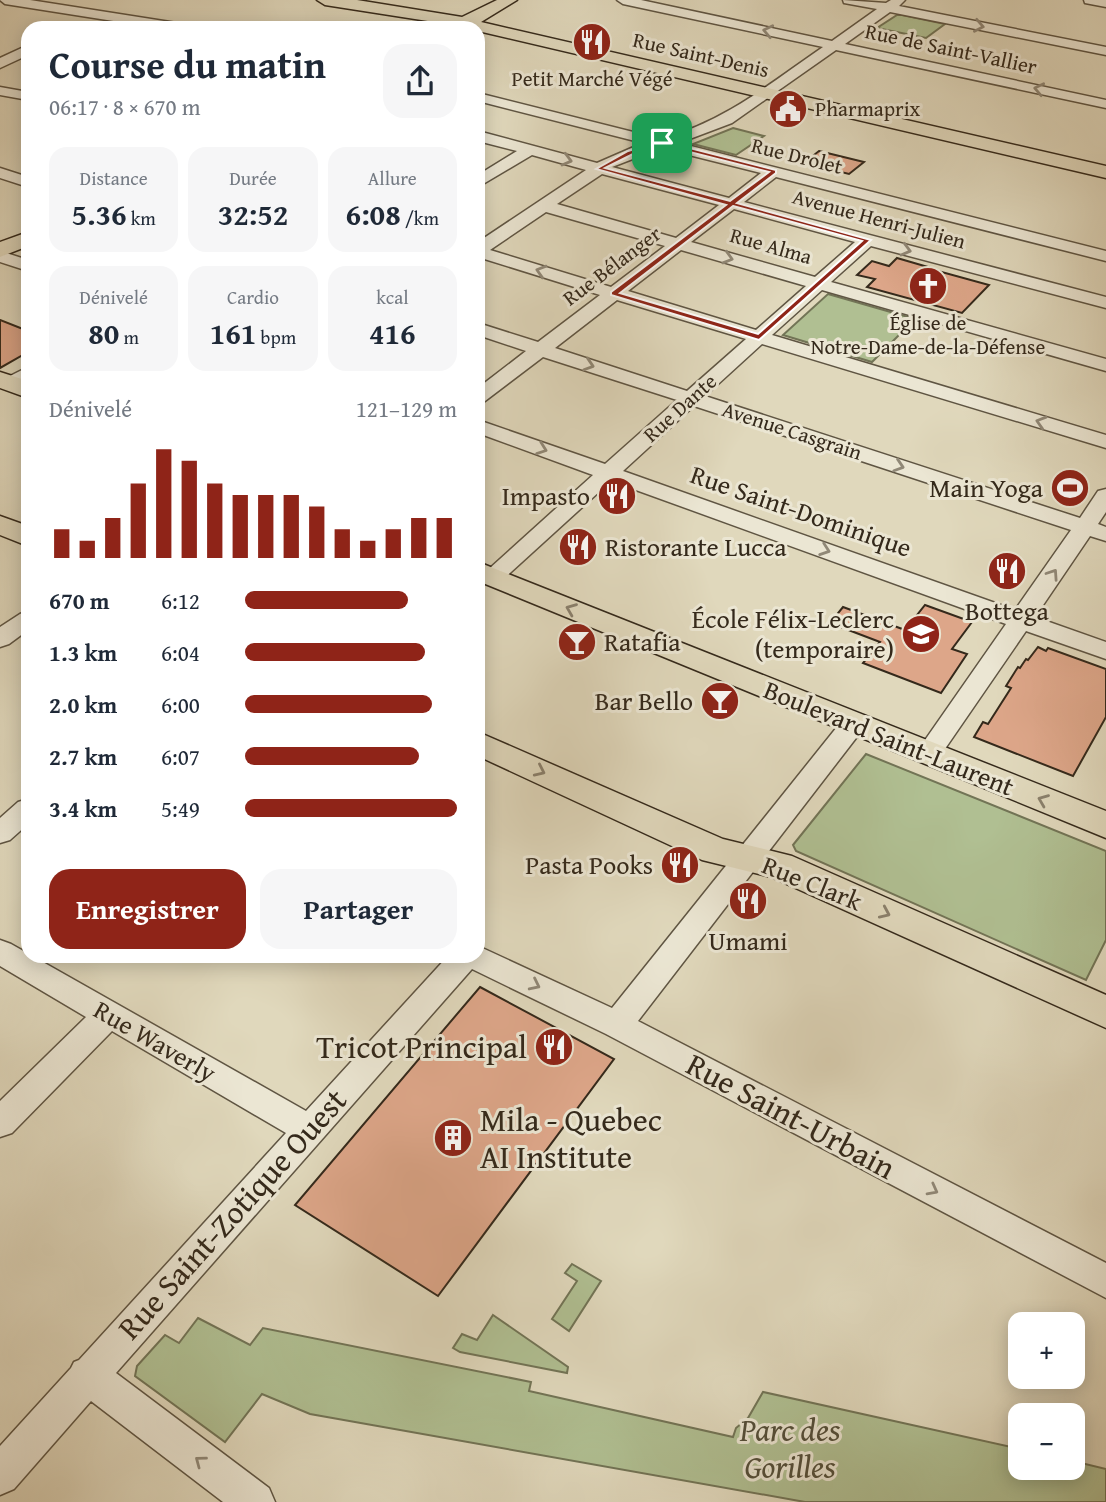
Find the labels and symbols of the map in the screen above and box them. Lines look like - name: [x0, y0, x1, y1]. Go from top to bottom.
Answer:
- street label: Rue de Saint-Vallier: [862, 15, 1040, 82]
- one-way arrow: [973, 17, 985, 32]
- restaurant icon: Petit Marché Végé: [571, 21, 613, 63]
- street label: Rue Saint-Denis: [630, 24, 772, 85]
- one-way arrow: [762, 25, 774, 40]
- place label: Petit Marché Végé: [511, 63, 673, 94]
- one-way arrow: [1033, 83, 1045, 98]
- public building icon: Pharmaprix: [767, 88, 809, 130]
- place label: Pharmaprix: [815, 93, 921, 124]
- pin: [632, 113, 692, 173]
- street label: Rue Drolet: [748, 129, 847, 182]
- one-way arrow: [561, 152, 573, 166]
- street label: Avenue Henri-Julien: [789, 181, 969, 257]
- street label: Rue Bélanger: [556, 218, 668, 313]
- street label: Rue Alma: [727, 219, 816, 272]
- one-way arrow: [899, 242, 911, 256]
- one-way arrow: [722, 250, 734, 264]
- one-way arrow: [536, 265, 548, 280]
- church icon: Église de Notre-Dame-de-la-Défense: [907, 265, 949, 307]
- place label: Église de Notre-Dame-de-la-Défense: [811, 307, 1045, 362]
- one-way arrow: [583, 357, 595, 372]
- street label: Rue Dante: [636, 366, 723, 449]
- street label: Avenue Casgrain: [718, 393, 866, 468]
- one-way arrow: [1035, 416, 1047, 431]
- one-way arrow: [535, 441, 547, 455]
- street label: Rue Saint-Dominique: [685, 454, 917, 567]
- one-way arrow: [892, 458, 904, 472]
- sports icon: Main Yoga: [1049, 467, 1091, 509]
- place label: Main Yoga: [929, 468, 1044, 507]
- restaurant icon: Impasto: [596, 475, 638, 517]
- place label: Impasto: [502, 476, 590, 515]
- restaurant icon: Ristorante Lucca: [557, 526, 599, 568]
- place label: Ristorante Lucca: [605, 527, 787, 566]
- one-way arrow: [819, 542, 831, 556]
- restaurant icon: Bottega: [986, 550, 1028, 592]
- one-way arrow: [1045, 569, 1057, 582]
- place label: Bottega: [965, 591, 1050, 630]
- place label: École Félix-Leclerc (temporaire): [692, 599, 894, 668]
- one-way arrow: [565, 603, 577, 617]
- school or university icon: École Félix-Leclerc (temporaire): [900, 613, 942, 655]
- bar icon: Ratafia: [556, 621, 598, 663]
- place label: Ratafia: [604, 622, 681, 661]
- street label: Boulevard Saint-Laurent: [758, 670, 1020, 806]
- bar icon: Bar Bello: [699, 680, 741, 722]
- place label: Bar Bello: [595, 681, 693, 720]
- one-way arrow: [533, 763, 545, 777]
- one-way arrow: [1037, 794, 1049, 808]
- restaurant icon: Pasta Pooks: [659, 844, 701, 886]
- place label: Pasta Pooks: [525, 845, 653, 884]
- street label: Rue Clark: [756, 845, 869, 921]
- restaurant icon: Umami: [727, 880, 769, 922]
- one-way arrow: [878, 905, 890, 919]
- place label: Umami: [708, 921, 788, 960]
- one-way arrow: [528, 977, 540, 991]
- street label: Rue Waverly: [87, 990, 224, 1091]
- place label: Tricot Principal: [316, 1023, 527, 1070]
- restaurant icon: Tricot Principal: [533, 1026, 575, 1068]
- street label: Rue Saint-Urbain: [678, 1041, 904, 1190]
- street label: Rue Saint-Zotique Ouest: [106, 1078, 357, 1350]
- place label: Mila - Quebec AI Institute: [480, 1096, 662, 1180]
- building icon: Mila - Quebec AI Institute: [432, 1117, 474, 1159]
- one-way arrow: [926, 1182, 938, 1196]
- park label: Parc des Gorilles: [739, 1406, 841, 1490]
- one-way arrow: [195, 1456, 208, 1469]

